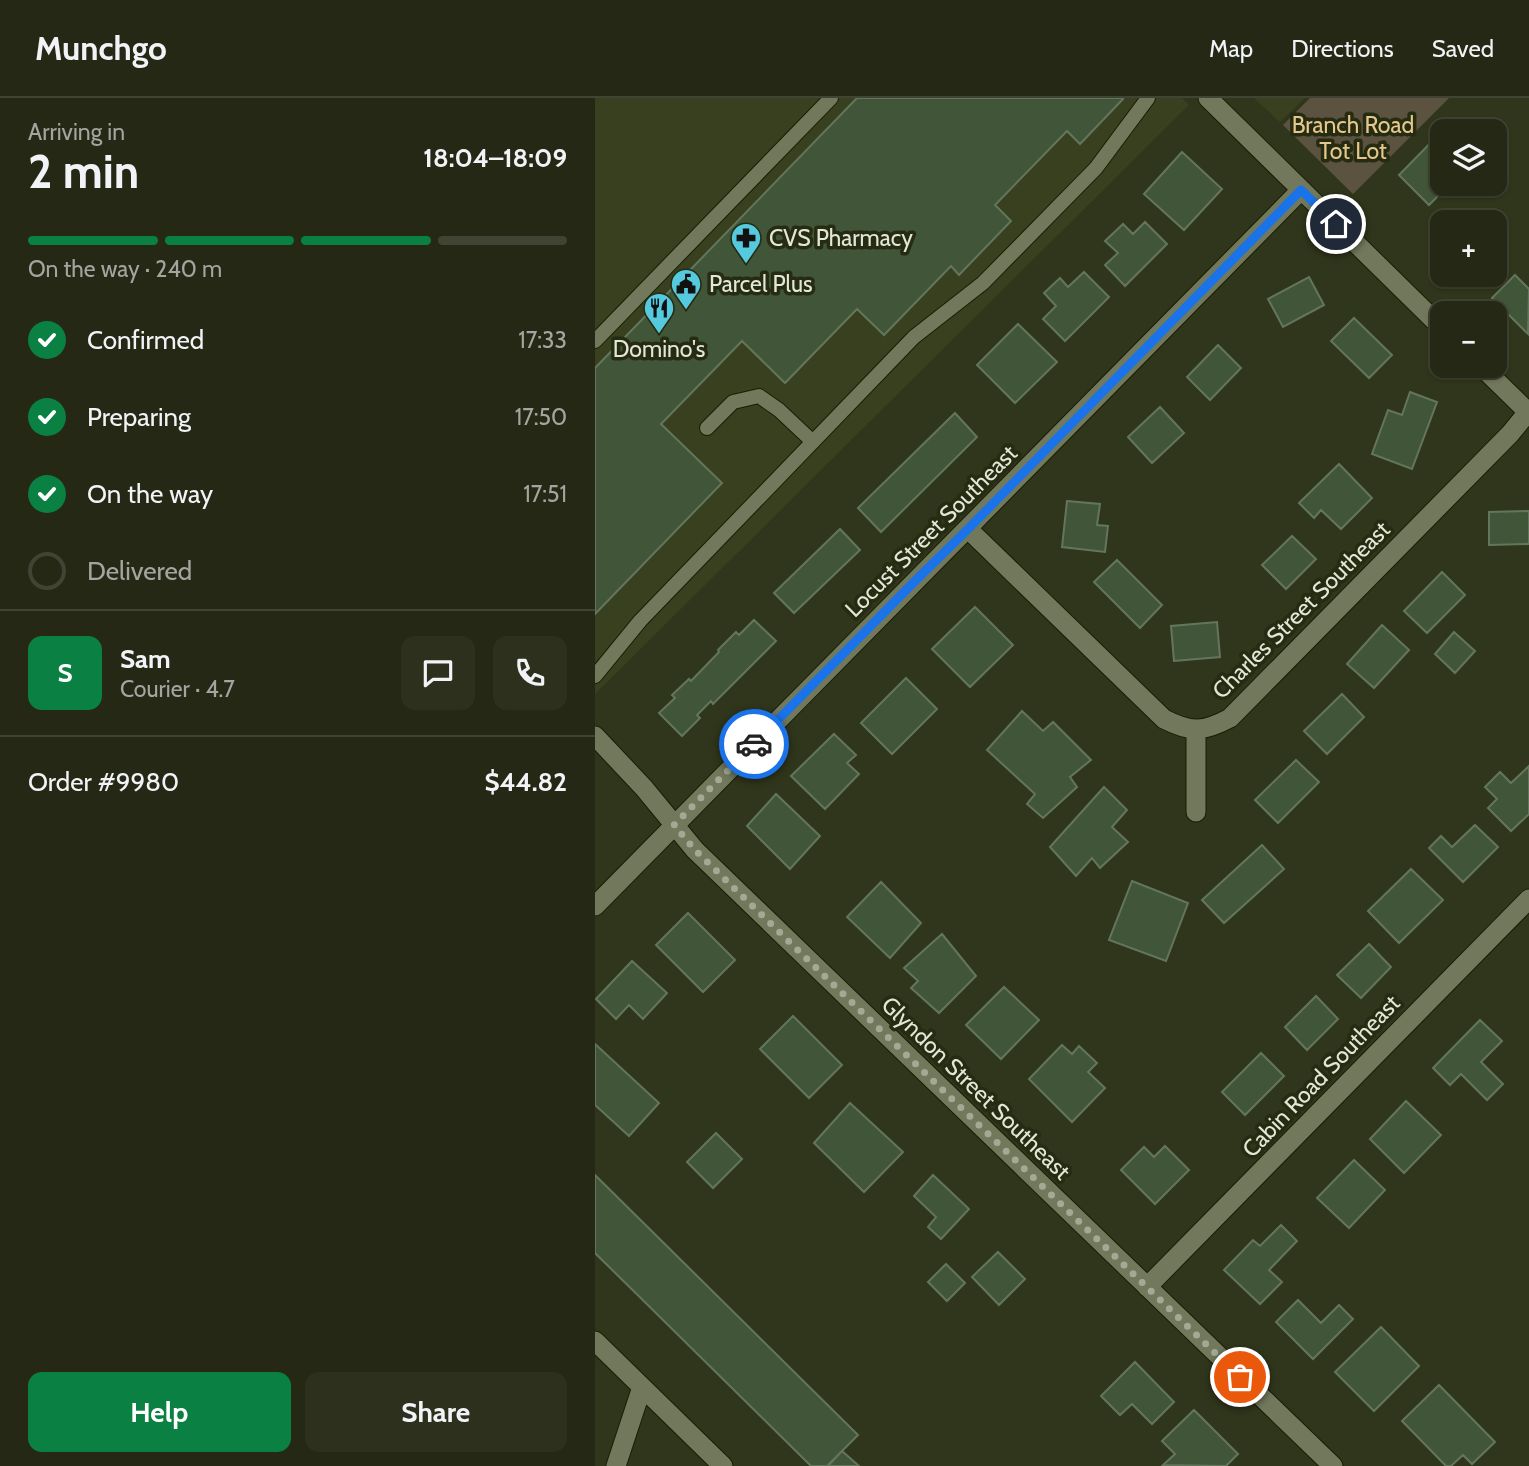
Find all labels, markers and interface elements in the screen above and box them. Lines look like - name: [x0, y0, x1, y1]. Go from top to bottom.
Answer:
- text: Munchgo: [35, 28, 167, 68]
- text: Map: [1209, 34, 1253, 63]
- text: Directions: [1291, 34, 1394, 63]
- text: Saved: [1432, 34, 1494, 63]
- park label: Branch Road Tot Lot: [1292, 111, 1414, 165]
- text: Arriving in: [28, 118, 125, 146]
- map controls: [1430, 119, 1507, 378]
- button: layers: [1430, 119, 1507, 196]
- text: 18:04–18:09: [423, 142, 567, 174]
- text: 2 min: [28, 144, 139, 200]
- pin: [1306, 194, 1366, 254]
- icon: home: [1317, 205, 1355, 243]
- button: +: [1430, 210, 1507, 287]
- pharmacy icon: CVS Pharmacy: [729, 221, 763, 265]
- place label: CVS Pharmacy: [769, 224, 913, 252]
- text: On the way · 240 m: [28, 255, 222, 283]
- public building icon: Parcel Plus: [669, 267, 703, 311]
- place label: Parcel Plus: [709, 270, 813, 298]
- restaurant icon: Domino's: [642, 291, 676, 335]
- button: −: [1430, 301, 1507, 378]
- icon: check: [28, 321, 66, 359]
- text: Confirmed: [87, 324, 204, 356]
- text: 17:33: [518, 326, 567, 354]
- place label: Domino's: [613, 335, 705, 363]
- icon: check: [28, 398, 66, 436]
- text: Preparing: [87, 401, 191, 433]
- text: 17:50: [515, 403, 567, 431]
- street label: Locust Street Southeast: [839, 439, 1023, 623]
- icon: check: [28, 475, 66, 513]
- text: On the way: [87, 478, 213, 510]
- text: 17:51: [523, 480, 567, 508]
- street label: Charles Street Southeast: [1206, 515, 1396, 705]
- text: Delivered: [87, 555, 192, 587]
- button: chat: [401, 636, 475, 710]
- button: phone: [493, 636, 567, 710]
- text: Sam: [120, 643, 171, 675]
- text: S: [57, 657, 73, 689]
- text: Courier · 4.7: [120, 675, 235, 703]
- courier: [719, 709, 789, 779]
- icon: car: [735, 725, 773, 763]
- text: Order #9980: [28, 766, 179, 798]
- text: $44.82: [484, 766, 567, 798]
- street label: Cabin Road Southeast: [1236, 989, 1406, 1163]
- street label: Glyndon Street Southeast: [876, 991, 1076, 1185]
- pin: [1210, 1347, 1270, 1407]
- icon: bag: [1221, 1358, 1259, 1396]
- button: Help: [28, 1372, 291, 1452]
- button: Share: [305, 1372, 567, 1452]

